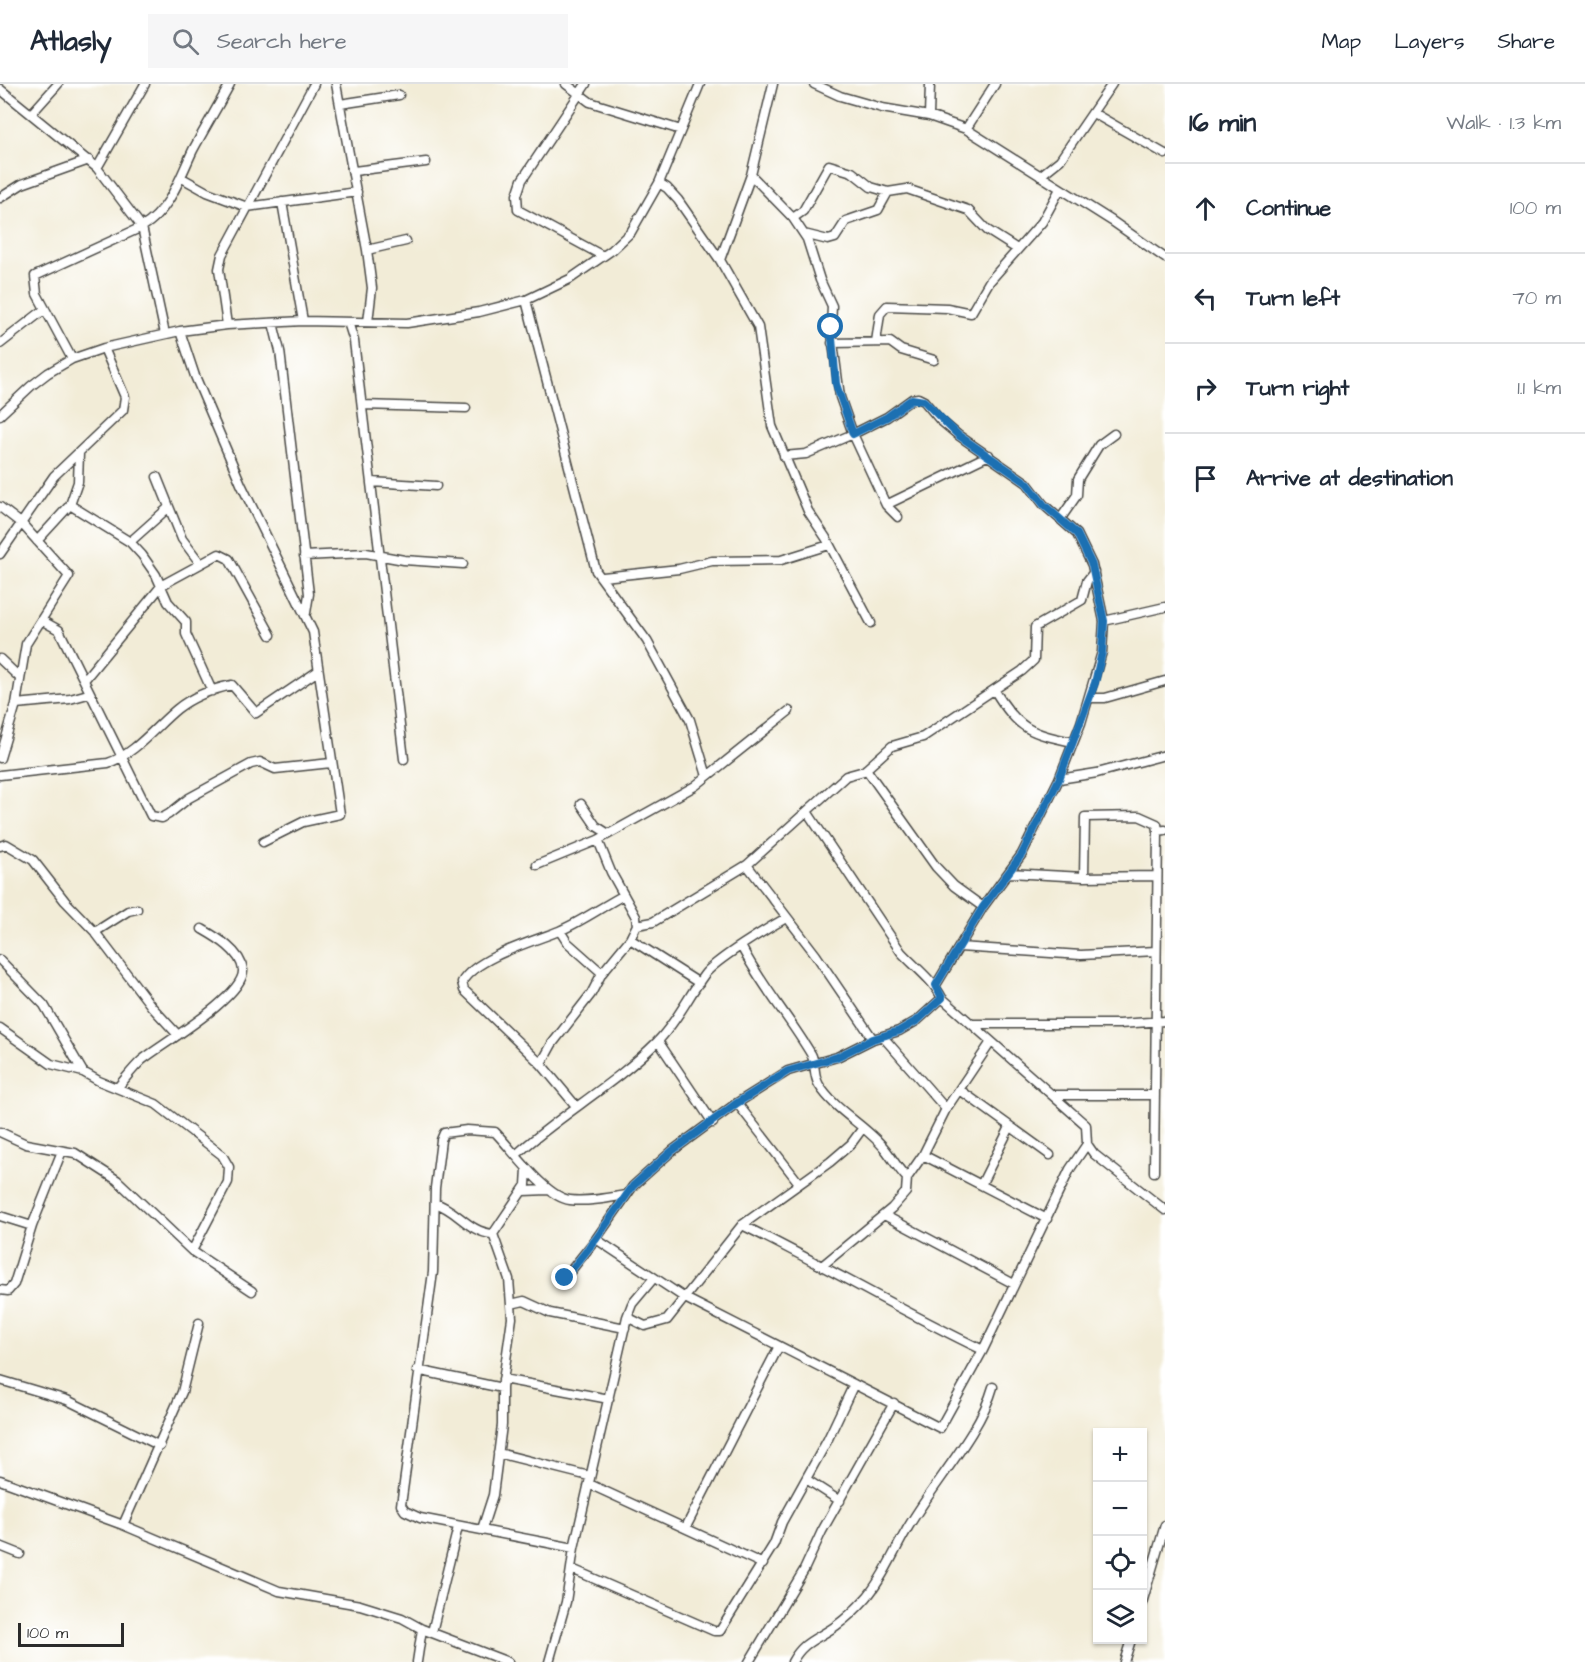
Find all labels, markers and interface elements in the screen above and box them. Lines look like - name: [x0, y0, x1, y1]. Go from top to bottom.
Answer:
- search box: [148, 14, 568, 68]
- text: Atlasly: [30, 22, 112, 61]
- icon: search: [169, 25, 202, 58]
- text: Search here: [217, 26, 347, 57]
- text: Map: [1321, 27, 1361, 56]
- text: Layers: [1394, 27, 1464, 56]
- text: Share: [1497, 27, 1555, 56]
- text: 16 min: [1189, 105, 1256, 141]
- text: Walk · 1.3 km: [1446, 109, 1561, 137]
- icon: ahead: [1189, 192, 1222, 225]
- text: Continue: [1246, 193, 1331, 224]
- text: 100 m: [1510, 194, 1561, 222]
- icon: left: [1189, 282, 1222, 315]
- text: Turn left: [1246, 283, 1340, 314]
- text: 70 m: [1513, 284, 1561, 312]
- route start: [817, 313, 843, 339]
- icon: right: [1189, 372, 1222, 405]
- text: Turn right: [1246, 373, 1349, 404]
- text: 1.1 km: [1517, 374, 1561, 402]
- icon: arrive: [1189, 462, 1222, 495]
- text: Arrive at destination: [1246, 463, 1453, 494]
- route end: [551, 1264, 577, 1290]
- map controls: [1093, 1428, 1147, 1644]
- button: +: [1093, 1428, 1147, 1482]
- button: −: [1093, 1482, 1147, 1536]
- button: locate: [1093, 1536, 1147, 1590]
- button: layers: [1093, 1590, 1147, 1644]
- scale bar: [18, 1620, 124, 1648]
- text: 100 m: [27, 1622, 68, 1644]

